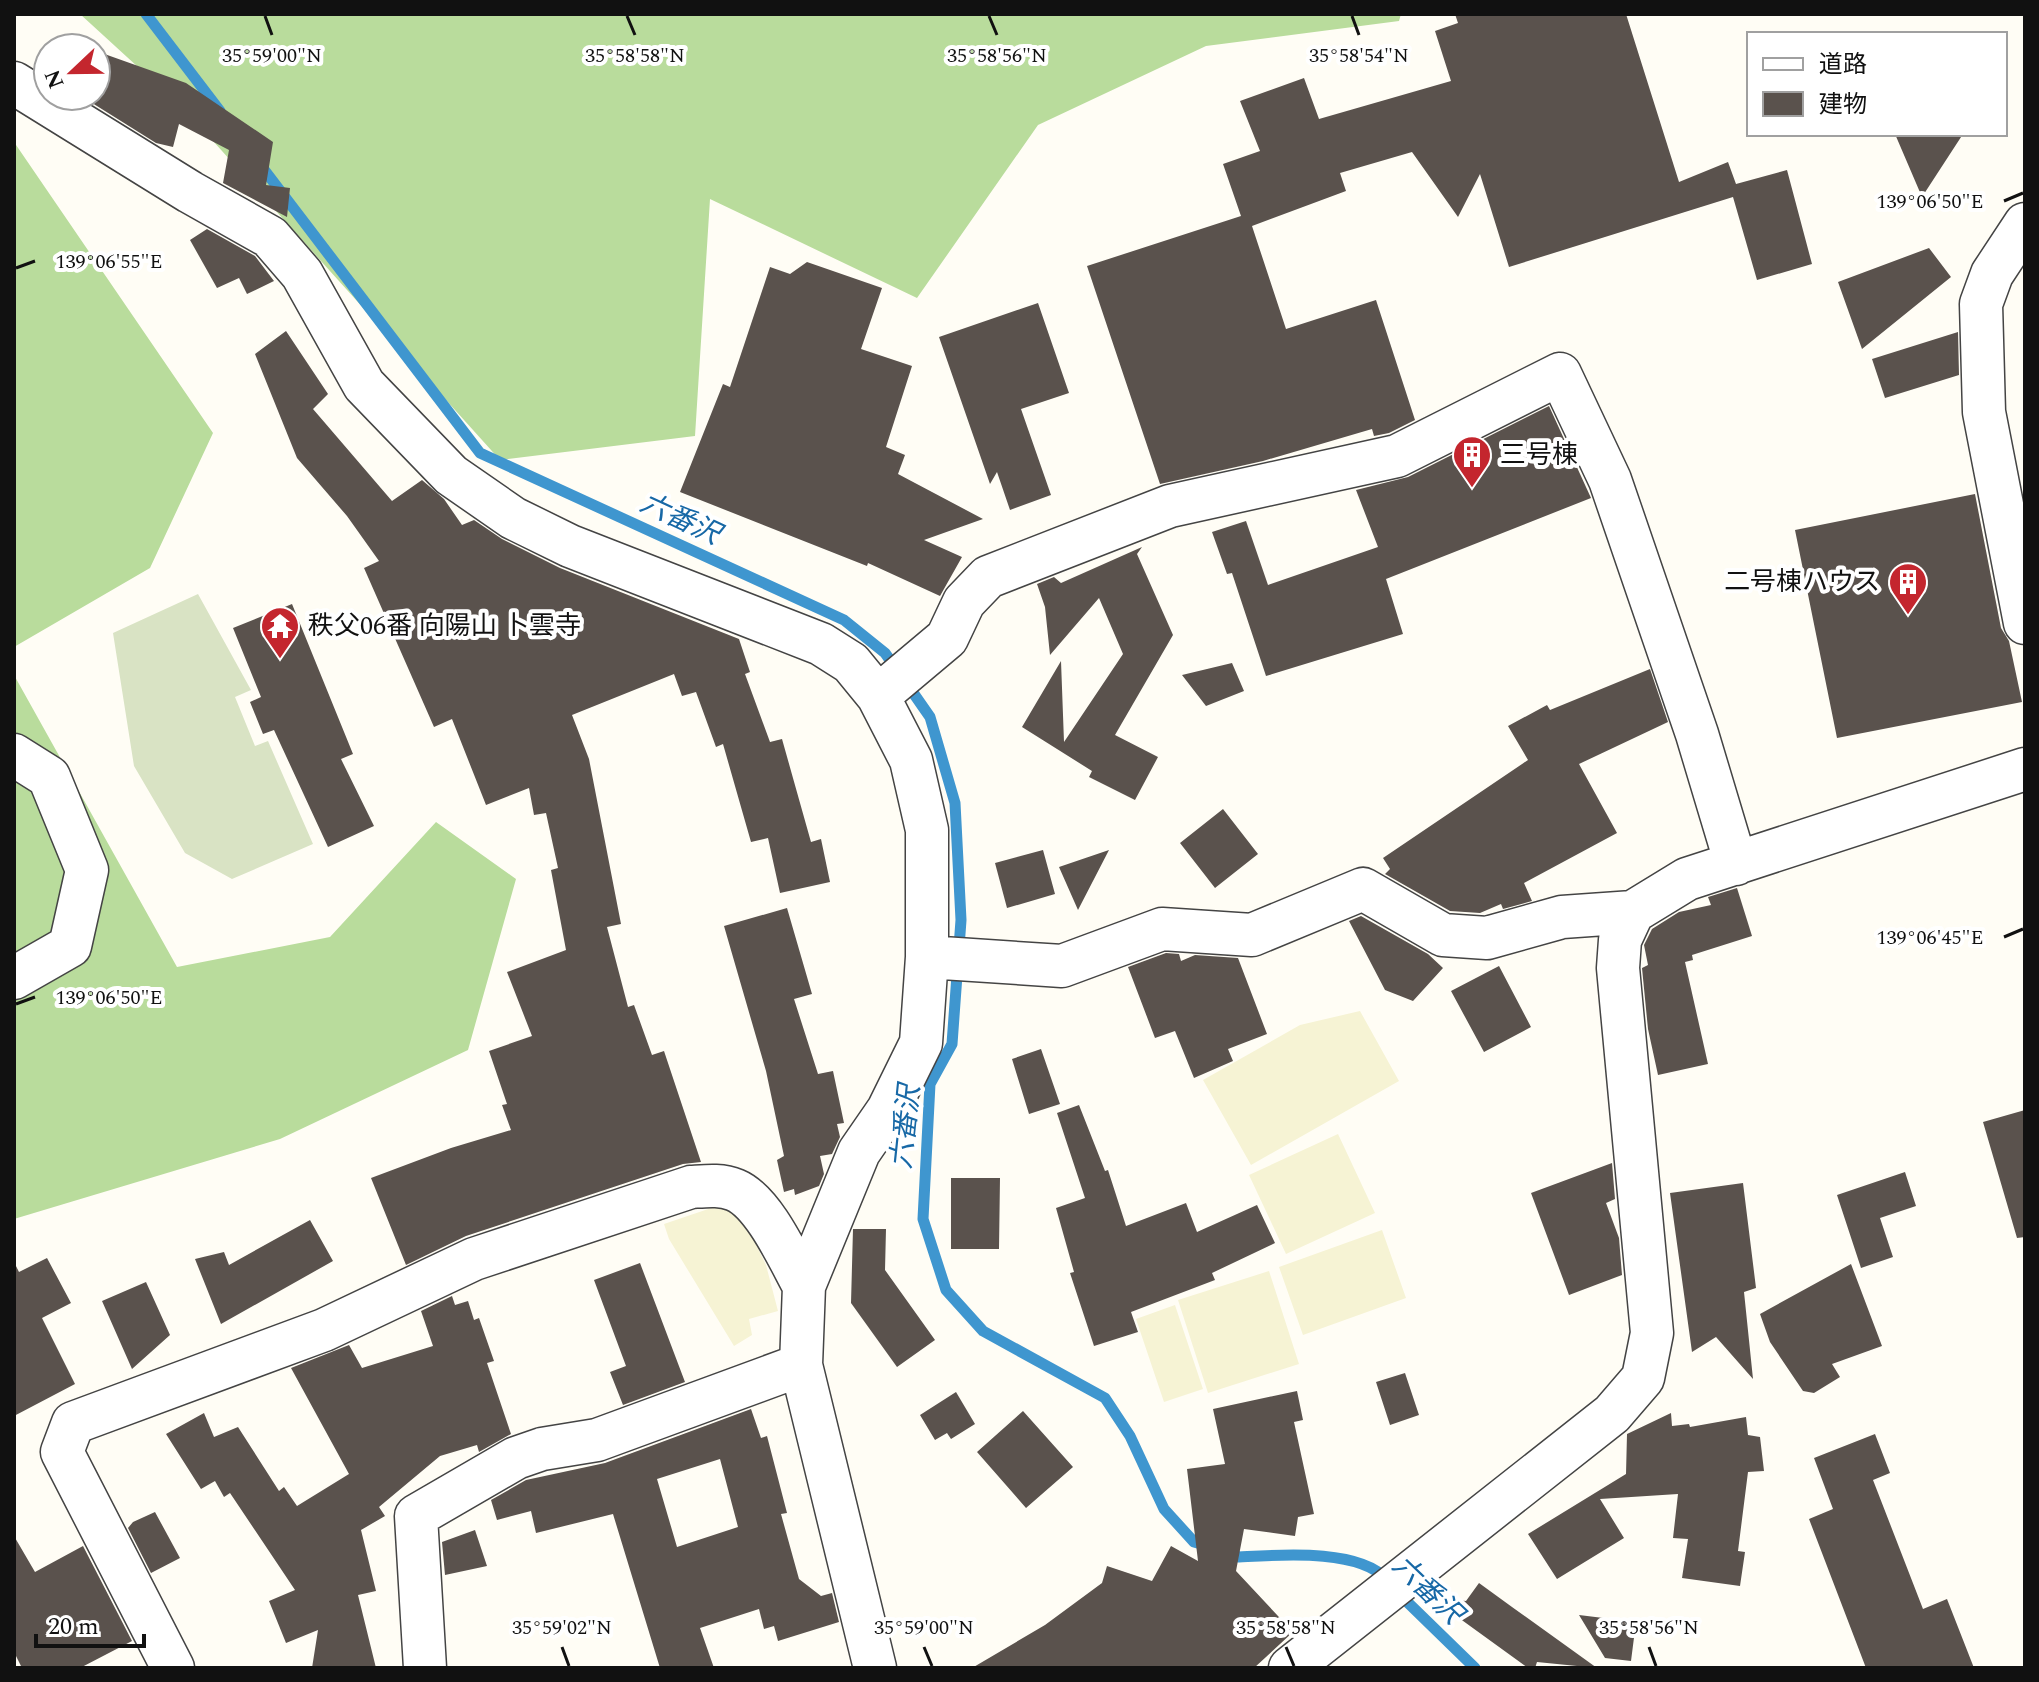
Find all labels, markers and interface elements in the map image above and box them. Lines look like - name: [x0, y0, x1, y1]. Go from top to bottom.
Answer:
- north arrow: [32, 32, 112, 112]
- legend: [1747, 32, 2007, 136]
- text: 35°59'00"N: [222, 41, 322, 71]
- text: 35°58'58"N: [585, 41, 685, 71]
- text: 35°58'56"N: [947, 41, 1047, 71]
- text: 35°58'54"N: [1309, 41, 1409, 71]
- text: 道路: [1819, 47, 1867, 83]
- text: N: [36, 64, 74, 93]
- text: 建物: [1819, 87, 1867, 123]
- text: 139°06'50"E: [1876, 187, 1984, 217]
- text: 139°06'55"E: [55, 247, 163, 277]
- building icon: 三号棟: [1451, 434, 1493, 489]
- place label: 三号棟: [1500, 435, 1578, 475]
- water label: 六番沢: [633, 482, 731, 558]
- building icon: 二号棟ハウス: [1887, 561, 1929, 616]
- place label: 二号棟ハウス: [1724, 562, 1880, 602]
- temple icon: 秩父06番 向陽山 卜雲寺: [259, 605, 301, 660]
- place label: 秩父06番 向陽山 卜雲寺: [308, 606, 581, 646]
- text: 139°06'45"E: [1876, 923, 1984, 953]
- text: 139°06'50"E: [55, 983, 163, 1013]
- water label: 六番沢: [880, 1079, 932, 1171]
- water label: 六番沢: [1382, 1545, 1475, 1637]
- scale bar: [36, 1598, 144, 1648]
- text: 20 m: [48, 1609, 99, 1645]
- text: 35°59'02"N: [512, 1613, 612, 1643]
- text: 35°59'00"N: [874, 1613, 974, 1643]
- text: 35°58'58"N: [1236, 1613, 1336, 1643]
- text: 35°58'56"N: [1599, 1613, 1699, 1643]

